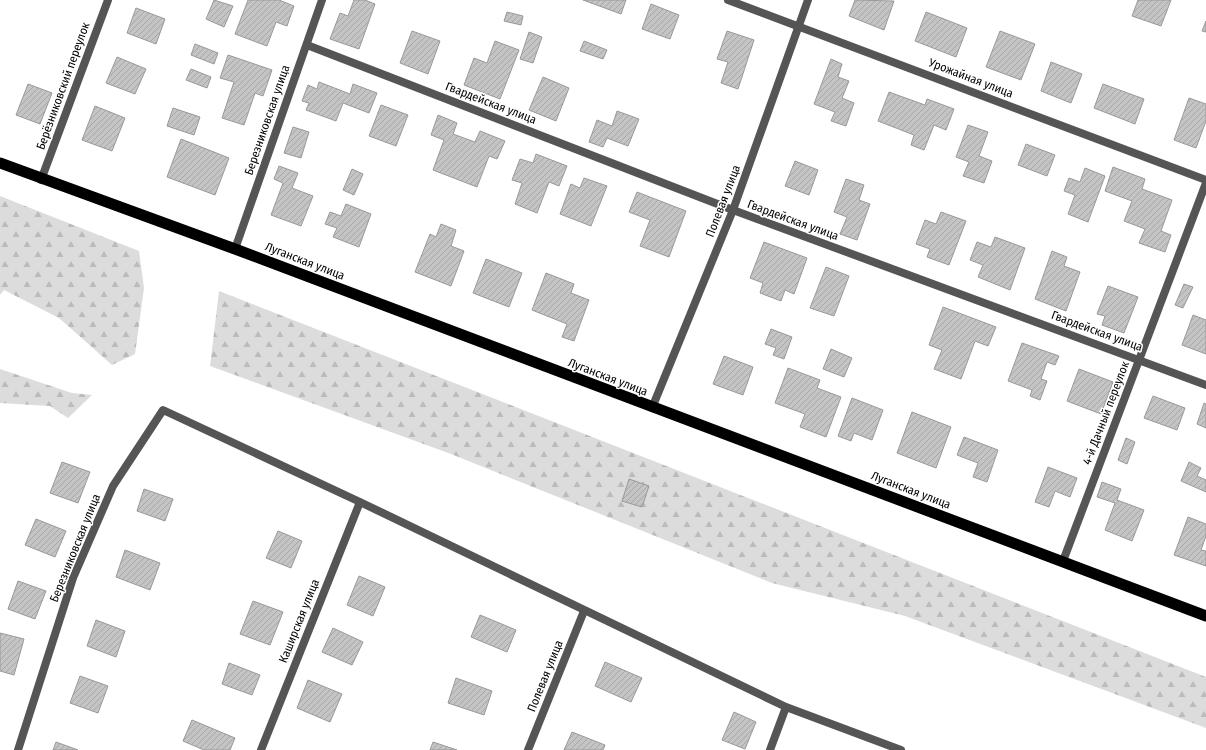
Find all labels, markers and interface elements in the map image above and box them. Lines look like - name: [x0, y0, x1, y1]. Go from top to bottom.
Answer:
- street label: Берёзниковский переулок: [33, 20, 93, 152]
- street label: Урожайная улица: [926, 55, 1015, 101]
- street label: Березниковская улица: [242, 63, 292, 177]
- street label: Гвардейская улица: [444, 79, 539, 127]
- street label: Полевая улица: [703, 163, 743, 239]
- street label: Гвардейская улица: [745, 197, 841, 243]
- street label: Луганская улица: [263, 239, 347, 283]
- street label: Гвардейская улица: [1049, 308, 1145, 354]
- street label: Луганская улица: [566, 355, 650, 399]
- street label: 4-й Дачный переулок: [1080, 359, 1132, 467]
- street label: Луганская улица: [869, 468, 953, 512]
- street label: Березниковская улица: [47, 492, 103, 604]
- street label: Каширская улица: [276, 577, 322, 665]
- street label: Полевая улица: [524, 638, 566, 714]

